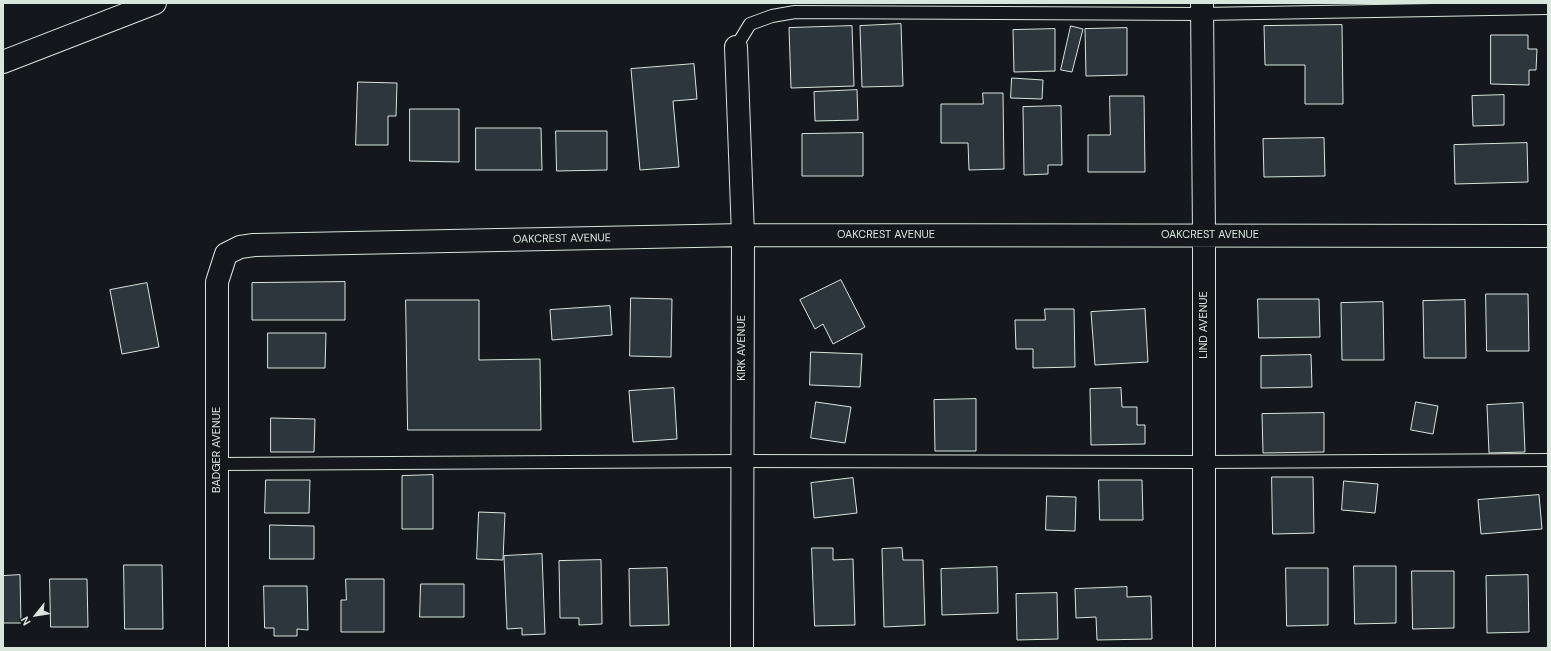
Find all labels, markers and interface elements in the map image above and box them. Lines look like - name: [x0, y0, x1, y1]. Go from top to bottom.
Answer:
- street label: OAKCREST AVENUE: [837, 228, 935, 242]
- street label: OAKCREST AVENUE: [1161, 228, 1259, 242]
- street label: OAKCREST AVENUE: [513, 232, 611, 246]
- street label: LIND AVENUE: [1197, 291, 1211, 359]
- street label: KIRK AVENUE: [735, 315, 749, 381]
- street label: BADGER AVENUE: [210, 407, 224, 493]
- north arrow: [16, 595, 56, 635]
- text: N: [18, 614, 34, 628]

